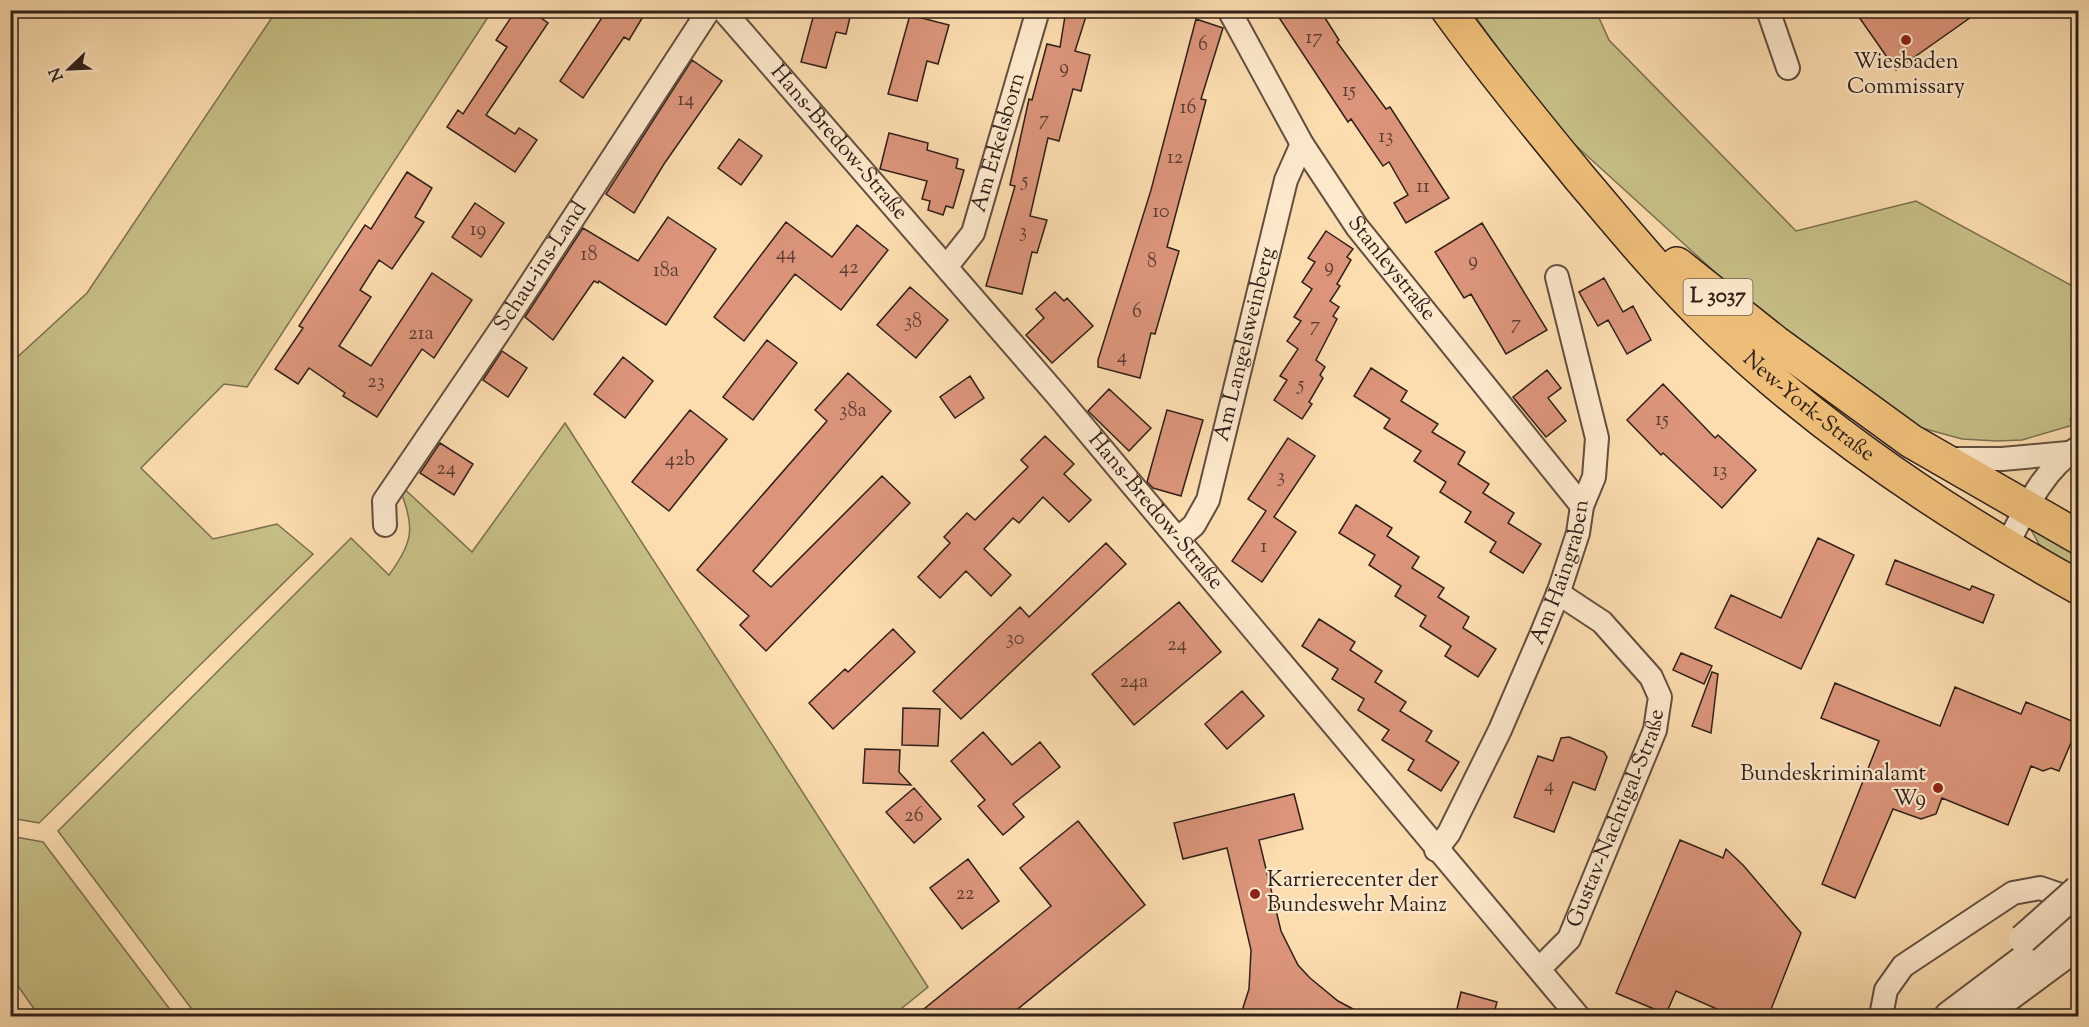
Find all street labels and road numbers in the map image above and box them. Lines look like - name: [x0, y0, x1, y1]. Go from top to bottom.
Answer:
- street label: Hans-Bredow-Straße: [762, 58, 915, 228]
- street label: Am Erkelsborn: [964, 69, 1035, 216]
- street label: Schau-ins-Land: [487, 195, 596, 339]
- street label: Stanleystraße: [1338, 210, 1443, 328]
- street label: Am Langelsweinberg: [1207, 244, 1285, 445]
- road number: L 3037: [1684, 279, 1752, 315]
- street label: New-York-Straße: [1735, 344, 1881, 471]
- street label: Hans-Bredow-Straße: [1079, 426, 1230, 597]
- street label: Am Haingraben: [1522, 498, 1599, 650]
- street label: Gustav-Nachtigal-Straße: [1559, 707, 1674, 933]

